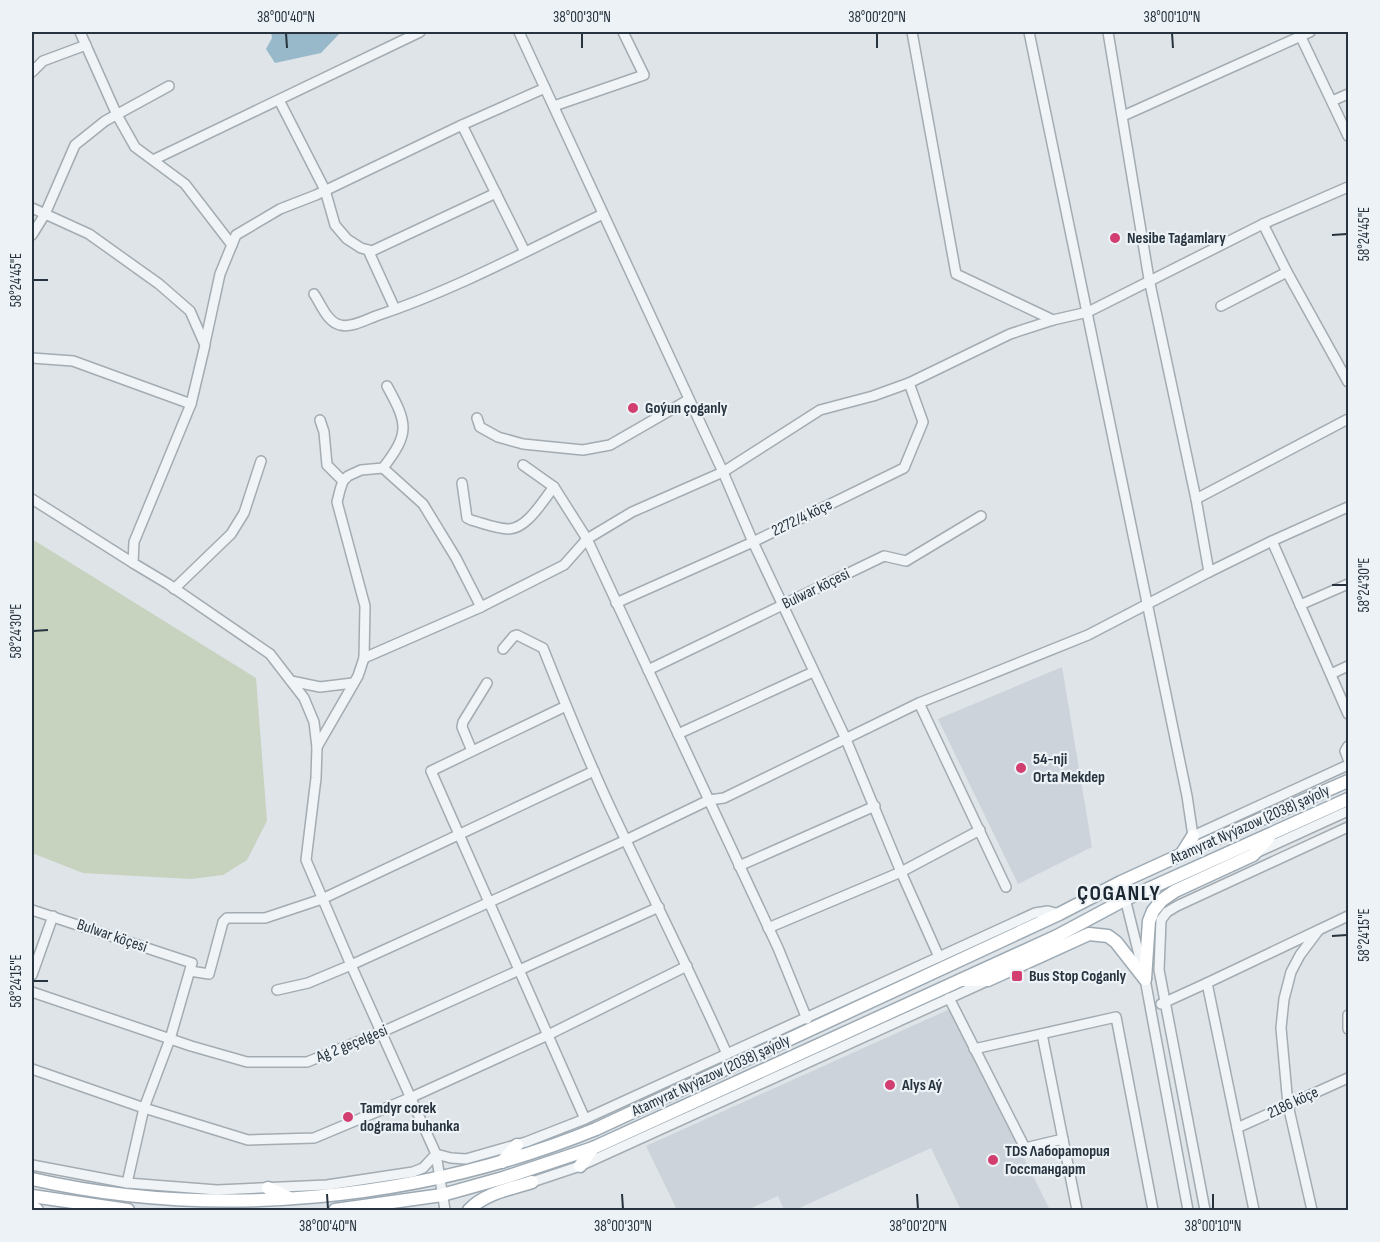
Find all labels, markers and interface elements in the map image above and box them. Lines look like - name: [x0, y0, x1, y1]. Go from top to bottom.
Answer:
- text: 38°00'40"N: [257, 8, 315, 27]
- text: 38°00'30"N: [553, 8, 611, 27]
- text: 38°00'20"N: [848, 8, 906, 27]
- text: 38°00'10"N: [1144, 8, 1200, 27]
- text: 58°24'45"E: [1355, 207, 1374, 261]
- place label: Nesibe Tagamlary: [1127, 229, 1226, 248]
- marker: Nesibe Tagamlary: [1108, 231, 1122, 245]
- text: 58°24'45"E: [7, 253, 26, 307]
- place label: Goýun çoganly: [645, 399, 728, 418]
- marker: Goýun çoganly: [626, 401, 640, 415]
- street label: 2272/4 köçe: [769, 495, 835, 541]
- text: 58°24'30"E: [1355, 557, 1374, 613]
- street label: Bulwar köçesi: [779, 564, 853, 614]
- text: 58°24'30"E: [7, 603, 26, 659]
- place label: 54-nji Orta Mekdep: [1033, 750, 1105, 787]
- marker: 54-nji Orta Mekdep: [1014, 761, 1028, 775]
- street label: Atamyrat Nyýazow (2038) şaýoly: [1166, 781, 1333, 869]
- district label: ÇOGANLY: [1077, 880, 1161, 907]
- text: 58°24'15"E: [1355, 908, 1374, 962]
- street label: Bulwar köçesi: [74, 915, 150, 957]
- text: 58°24'15"E: [7, 954, 26, 1008]
- place label: Bus Stop Coganly: [1029, 967, 1127, 986]
- marker: Bus Stop Coganly: [1010, 969, 1024, 983]
- street label: Ag 2 geçelgesi: [313, 1021, 390, 1067]
- street label: Atamyrat Nyýazow (2038) şaýoly: [628, 1031, 793, 1122]
- place label: Alys Aý: [901, 1076, 943, 1095]
- marker: Alys Aý: [883, 1078, 897, 1092]
- street label: 2186 köçe: [1264, 1083, 1322, 1123]
- place label: Tamdyr corek dograma buhanka: [360, 1099, 460, 1136]
- marker: Tamdyr corek dograma buhanka: [341, 1110, 355, 1124]
- place label: TDS Лаборатория Госстандарт: [1005, 1142, 1110, 1179]
- marker: TDS Лаборатория Госстандарт: [986, 1153, 1000, 1167]
- text: 38°00'40"N: [299, 1217, 357, 1236]
- text: 38°00'30"N: [594, 1217, 652, 1236]
- text: 38°00'20"N: [889, 1217, 947, 1236]
- text: 38°00'10"N: [1185, 1217, 1241, 1236]

